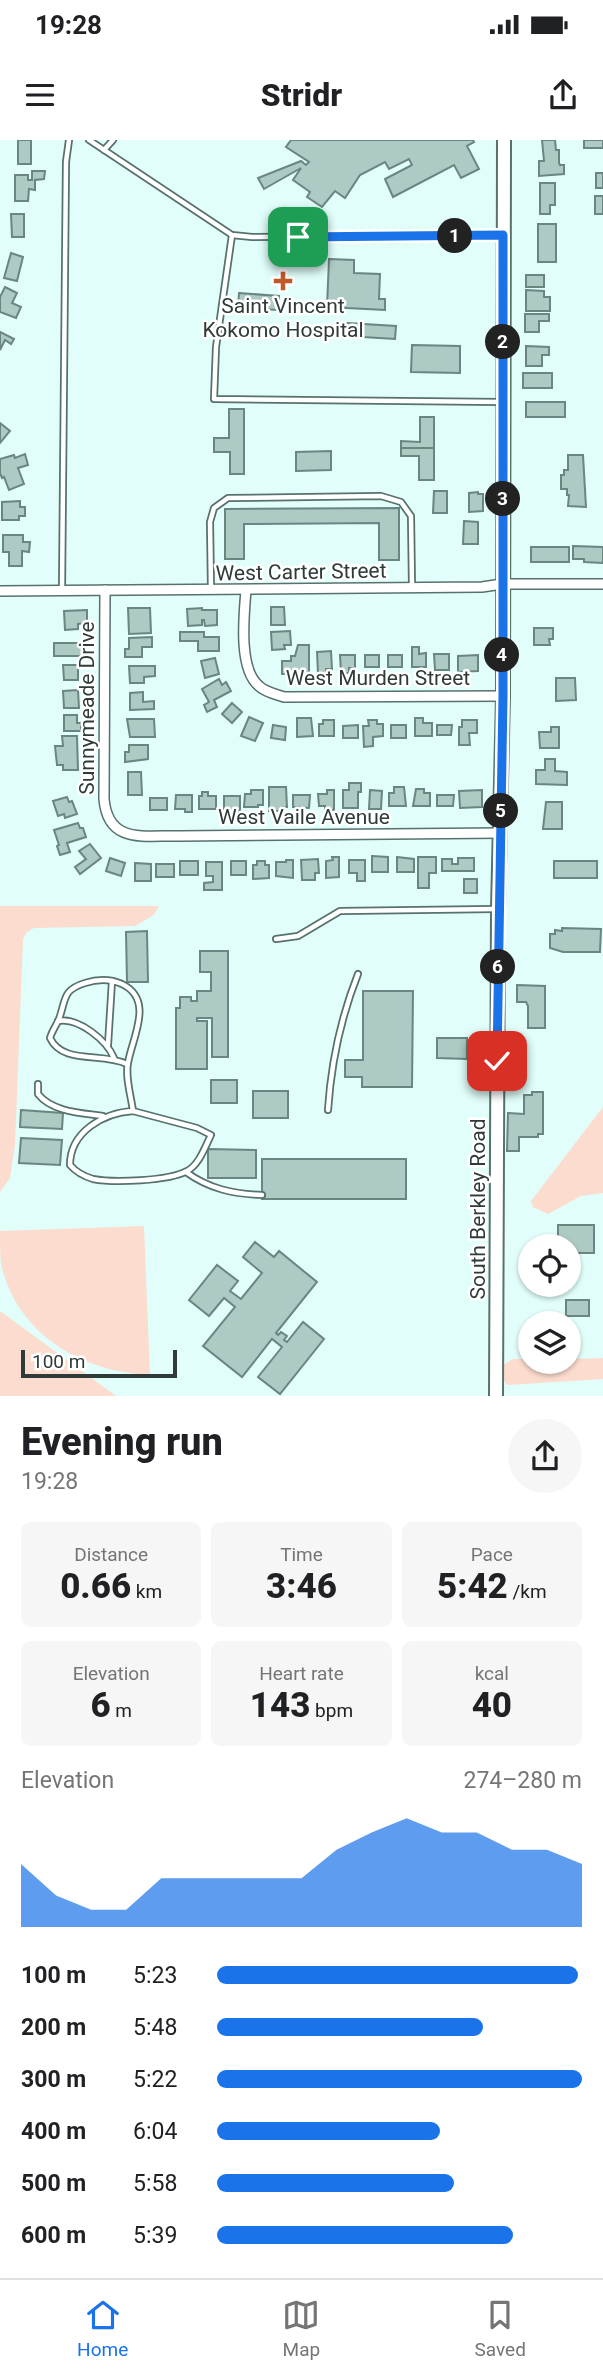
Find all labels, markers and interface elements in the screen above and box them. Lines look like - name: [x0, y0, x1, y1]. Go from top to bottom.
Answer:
- text: 19:28: [35, 10, 102, 40]
- icon: menu: [21, 76, 59, 114]
- text: Stridr: [261, 76, 342, 114]
- icon: share: [544, 76, 582, 114]
- pin: [268, 207, 328, 267]
- icon: arrive: [279, 218, 317, 256]
- pin: 1: [438, 218, 472, 254]
- text: 1: [449, 224, 460, 247]
- marker: Saint Vincent Kokomo Hospital: [273, 271, 293, 291]
- place label: Saint Vincent Kokomo Hospital: [202, 294, 364, 342]
- pin: 2: [486, 324, 520, 360]
- text: 2: [497, 330, 508, 353]
- pin: 3: [486, 482, 520, 516]
- text: 3: [497, 487, 508, 510]
- street label: West Carter Street: [215, 559, 387, 585]
- street label: Sunnymeade Drive: [75, 621, 99, 795]
- pin: 4: [484, 638, 520, 672]
- text: 4: [496, 643, 507, 666]
- street label: West Murden Street: [286, 666, 470, 690]
- pin: 5: [484, 794, 518, 828]
- text: 5: [495, 799, 506, 822]
- street label: West Vaile Avenue: [218, 805, 390, 829]
- pin: 6: [480, 950, 516, 984]
- text: 6: [492, 955, 503, 978]
- pin: [467, 1031, 527, 1091]
- icon: check: [478, 1042, 516, 1080]
- street label: South Berkley Road: [466, 1118, 490, 1300]
- map controls: [518, 1234, 581, 1374]
- button: locate: [518, 1234, 581, 1297]
- button: layers: [518, 1311, 581, 1374]
- scale bar: [21, 1347, 177, 1379]
- text: 100 m: [32, 1350, 85, 1373]
- button: share: [508, 1419, 582, 1493]
- text: Evening run: [21, 1420, 223, 1464]
- text: 19:28: [21, 1468, 78, 1495]
- text: Distance: [74, 1543, 148, 1566]
- text: Time: [280, 1543, 323, 1566]
- text: Pace: [471, 1543, 513, 1566]
- text: 0.66: [60, 1566, 131, 1607]
- text: 3:46: [266, 1566, 337, 1607]
- text: 5:42: [437, 1566, 508, 1607]
- text: km: [131, 1580, 162, 1603]
- text: /km: [508, 1580, 547, 1603]
- text: Elevation: [73, 1662, 150, 1685]
- text: Heart rate: [259, 1662, 344, 1685]
- text: kcal: [475, 1662, 509, 1685]
- text: 6: [90, 1685, 111, 1726]
- text: 143: [250, 1685, 310, 1726]
- text: 40: [472, 1685, 512, 1726]
- text: m: [111, 1699, 132, 1722]
- text: bpm: [310, 1699, 353, 1722]
- text: Elevation: [21, 1767, 114, 1794]
- text: 274–280 m: [463, 1767, 582, 1794]
- text: 100 m: [21, 1962, 86, 1989]
- text: 5:23: [133, 1962, 177, 1989]
- text: 200 m: [21, 2014, 86, 2041]
- text: 5:48: [133, 2014, 177, 2041]
- text: 300 m: [21, 2066, 86, 2093]
- text: 5:22: [133, 2066, 177, 2093]
- text: 400 m: [21, 2118, 86, 2145]
- text: 6:04: [133, 2118, 177, 2145]
- text: 500 m: [21, 2170, 86, 2197]
- text: 5:58: [133, 2170, 177, 2197]
- text: 600 m: [21, 2222, 86, 2249]
- text: 5:39: [133, 2222, 177, 2249]
- tab: Home: [77, 2296, 128, 2361]
- tab: Map: [282, 2296, 320, 2361]
- tab: Saved: [475, 2296, 526, 2361]

